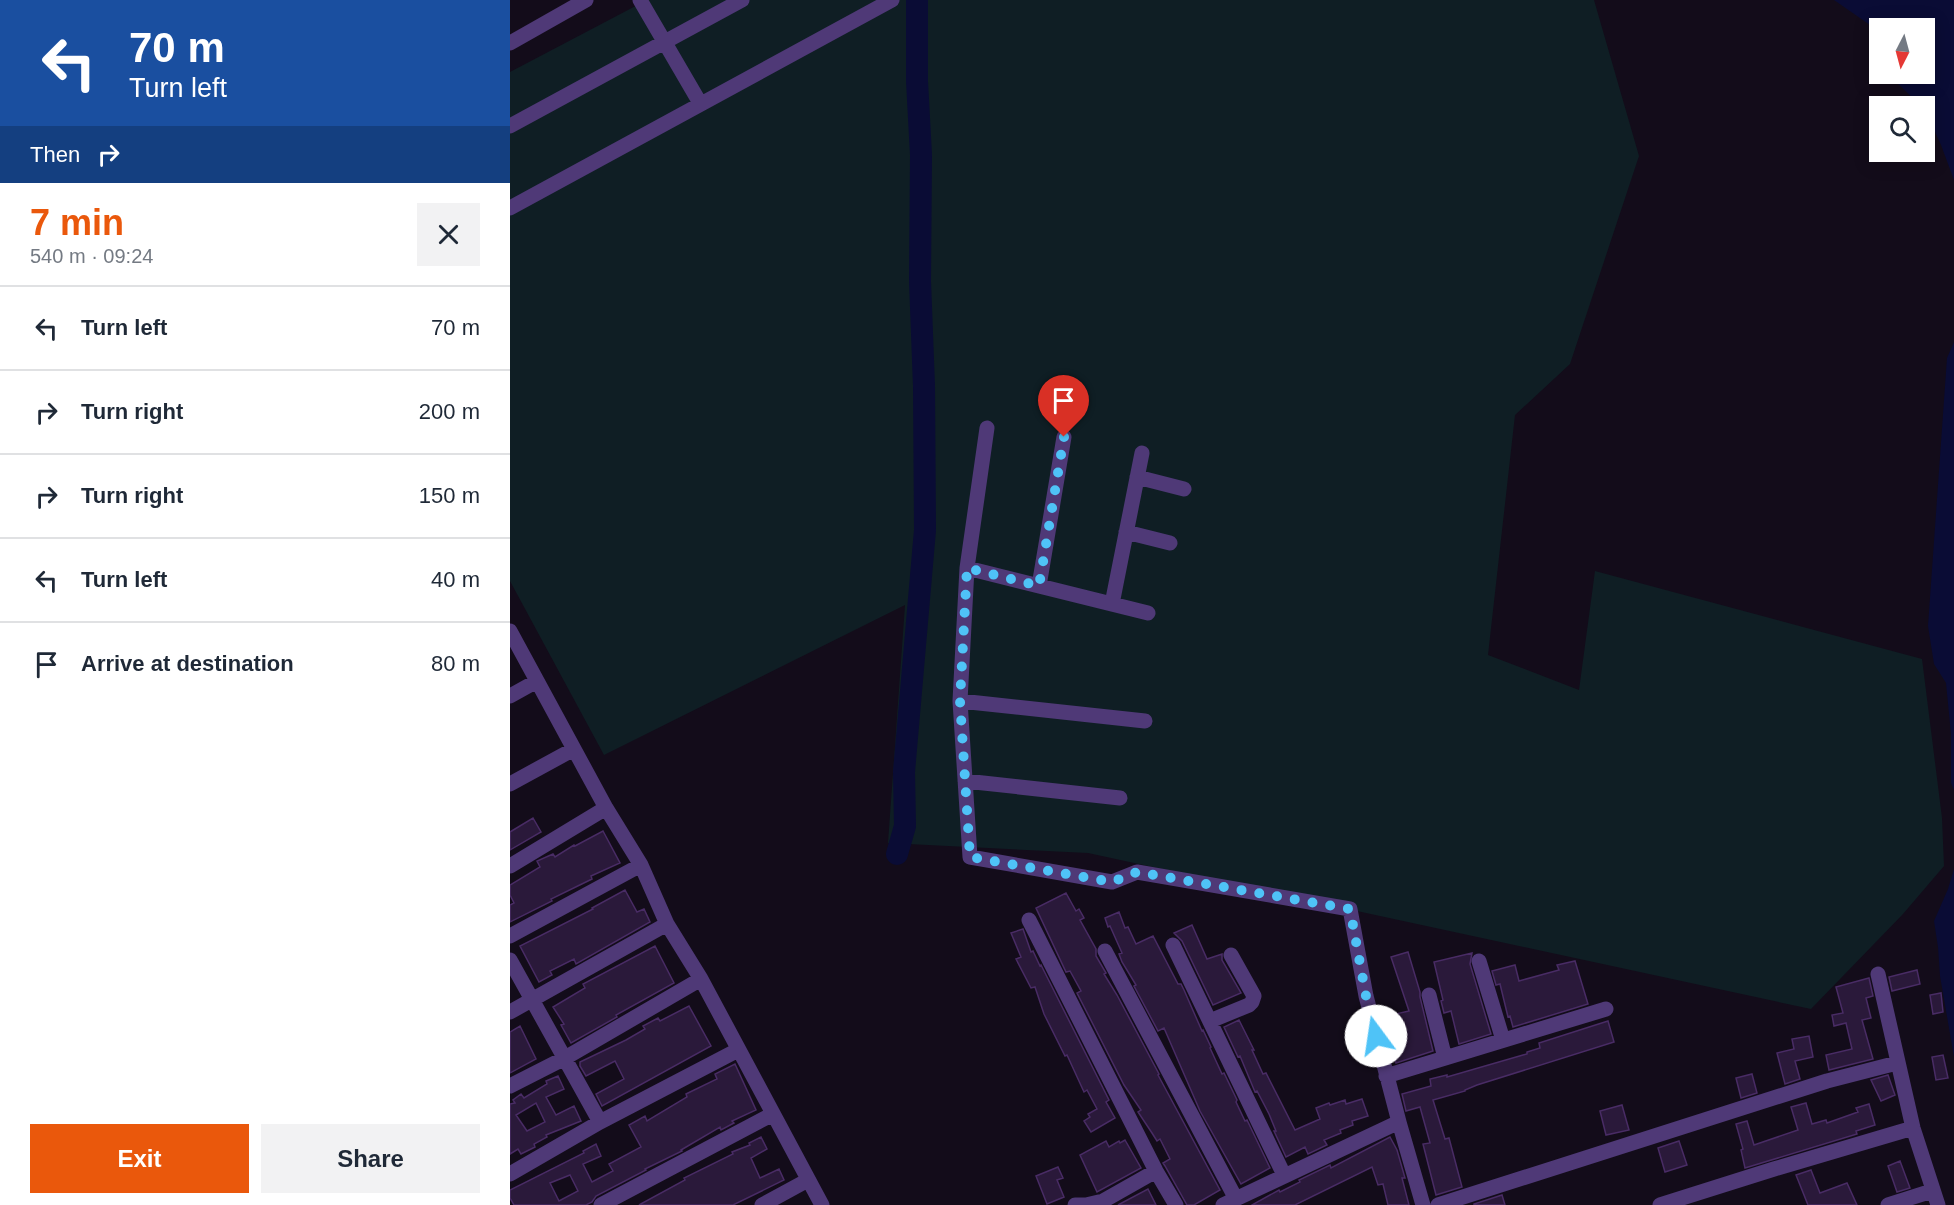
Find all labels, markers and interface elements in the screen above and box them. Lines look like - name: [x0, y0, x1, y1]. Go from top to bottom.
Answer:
- north arrow: [1869, 18, 1935, 84]
- map controls: [1869, 18, 1935, 162]
- icon: left: [30, 24, 108, 102]
- text: 70 m: [129, 24, 225, 71]
- text: Turn left: [129, 73, 227, 103]
- button: search: [1869, 96, 1935, 162]
- icon: right: [92, 138, 125, 171]
- text: Then: [30, 142, 80, 167]
- text: 7 min: [30, 202, 124, 243]
- button: close: [417, 203, 480, 266]
- text: 540 m · 09:24: [30, 245, 153, 267]
- icon: left: [30, 312, 63, 345]
- text: Turn left: [81, 315, 167, 340]
- text: 70 m: [431, 315, 480, 340]
- pin: [1038, 375, 1089, 437]
- icon: arrive: [1047, 384, 1080, 417]
- icon: right: [30, 396, 63, 429]
- text: Turn right: [81, 399, 183, 424]
- text: 200 m: [419, 399, 480, 424]
- icon: right: [30, 480, 63, 513]
- text: Turn right: [81, 483, 183, 508]
- text: 150 m: [419, 483, 480, 508]
- icon: left: [30, 564, 63, 597]
- text: Turn left: [81, 567, 167, 592]
- text: 40 m: [431, 567, 480, 592]
- icon: arrive: [30, 648, 63, 681]
- text: Arrive at destination: [81, 651, 294, 676]
- text: 80 m: [431, 651, 480, 676]
- position arrow: [1344, 1004, 1408, 1068]
- button: Exit: [30, 1124, 249, 1193]
- button: Share: [261, 1124, 480, 1193]

